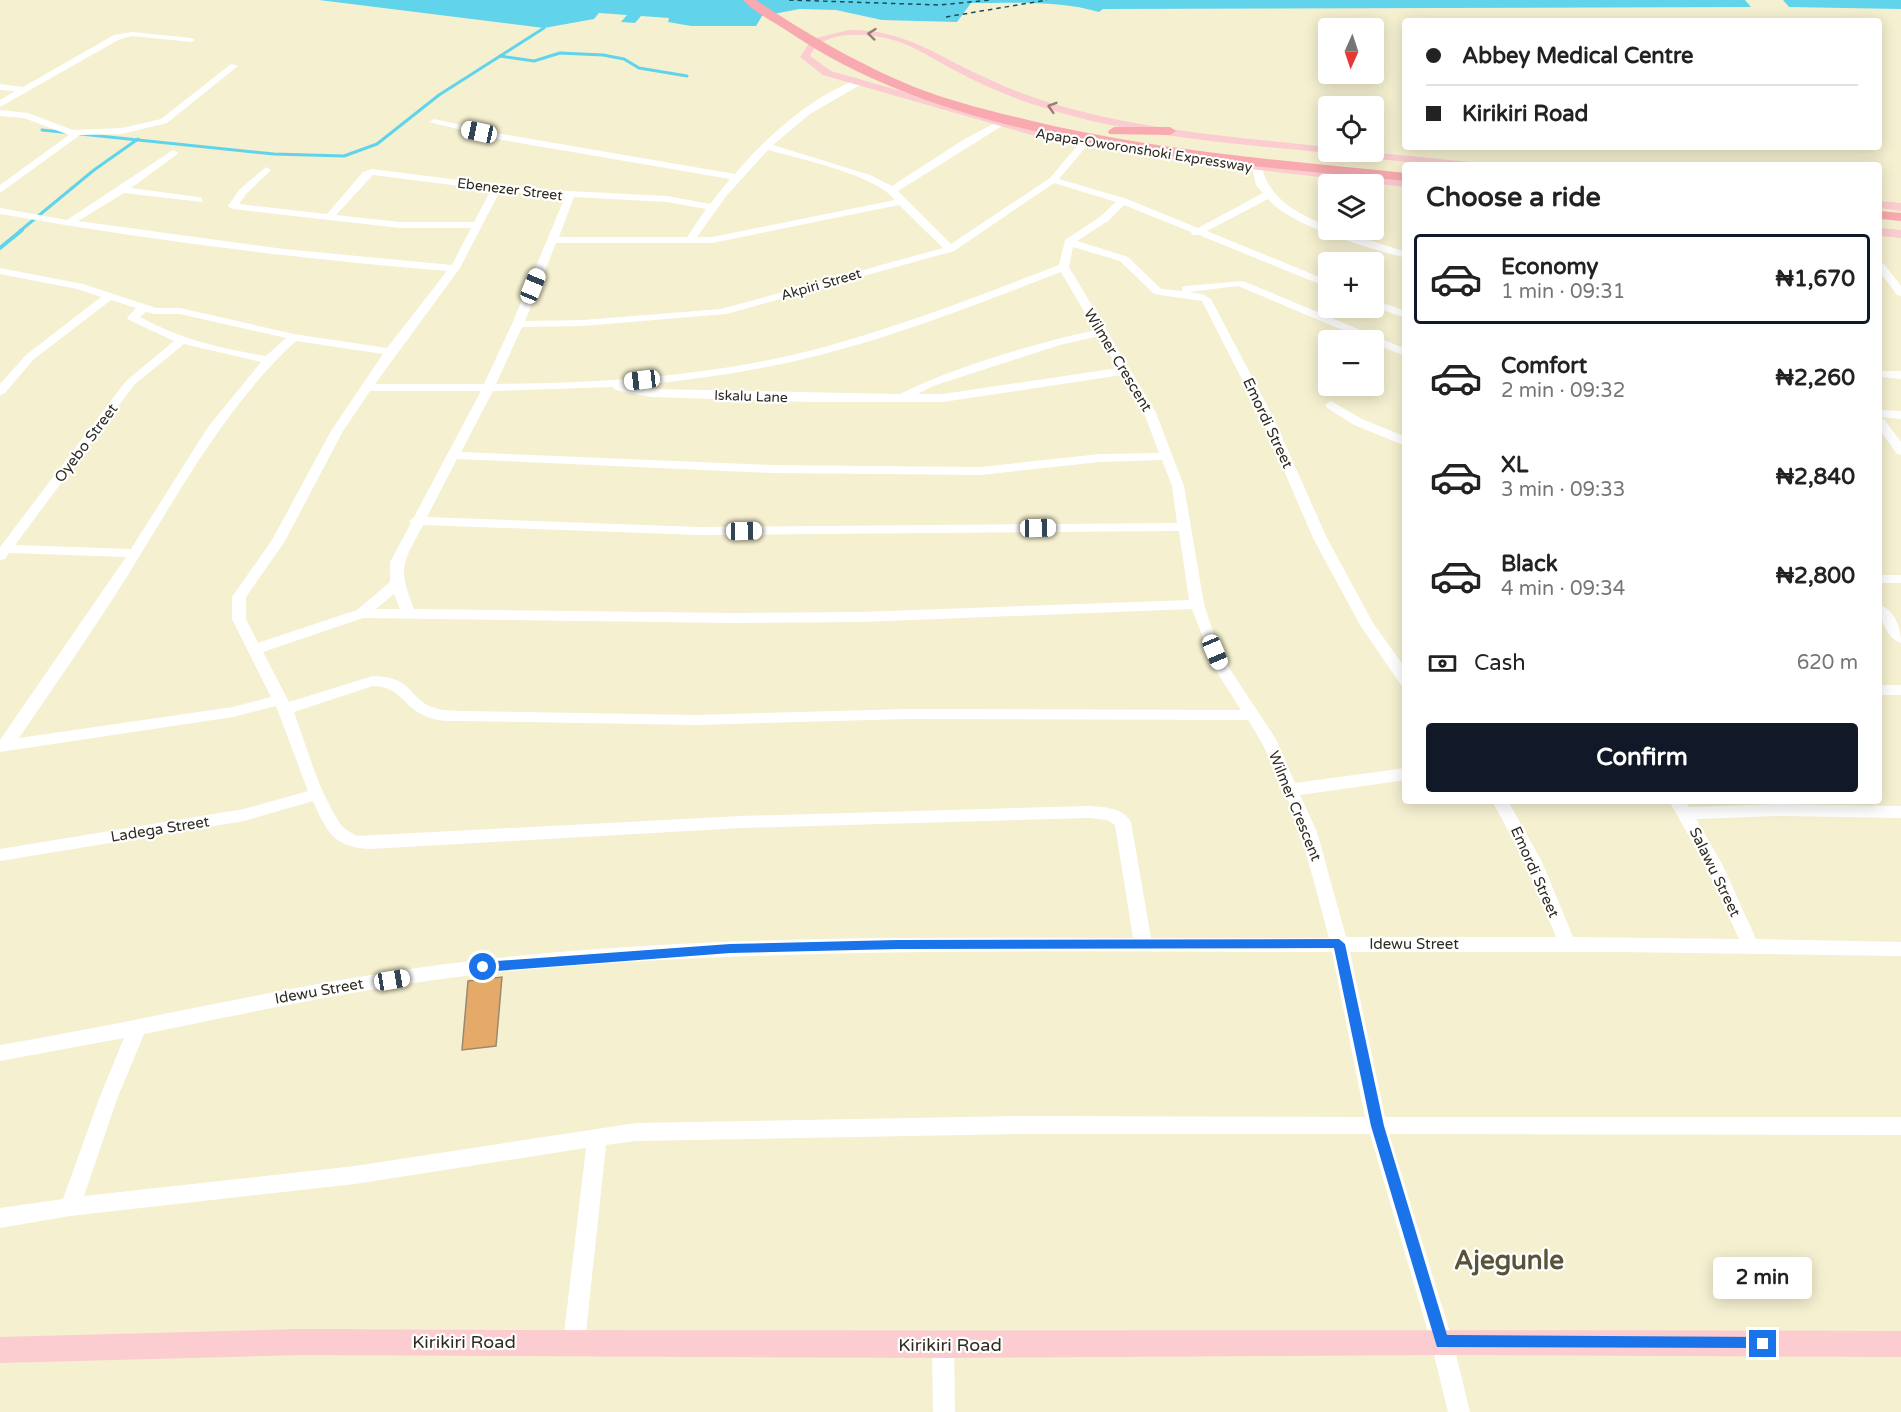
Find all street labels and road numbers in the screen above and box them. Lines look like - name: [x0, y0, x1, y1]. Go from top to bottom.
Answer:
- street label: Apapa-Oworonshoki Expressway: [1034, 125, 1254, 176]
- street label: Ebenezer Street: [456, 175, 564, 204]
- street label: Akpiri Street: [779, 265, 864, 304]
- street label: Wilmer Crescent: [1080, 305, 1156, 415]
- street label: Emordi Street: [1239, 375, 1297, 471]
- street label: Iskalu Lane: [714, 387, 788, 406]
- street label: Oyebo Street: [51, 400, 122, 486]
- street label: Wilmer Crescent: [1265, 748, 1325, 864]
- street label: Ladega Street: [109, 812, 211, 846]
- street label: Emordi Street: [1507, 824, 1563, 921]
- street label: Salawu Street: [1686, 824, 1745, 920]
- street label: Idewu Street: [1369, 935, 1459, 953]
- street label: Idewu Street: [273, 974, 365, 1008]
- street label: Kirikiri Road: [412, 1331, 516, 1353]
- street label: Kirikiri Road: [898, 1334, 1002, 1356]

